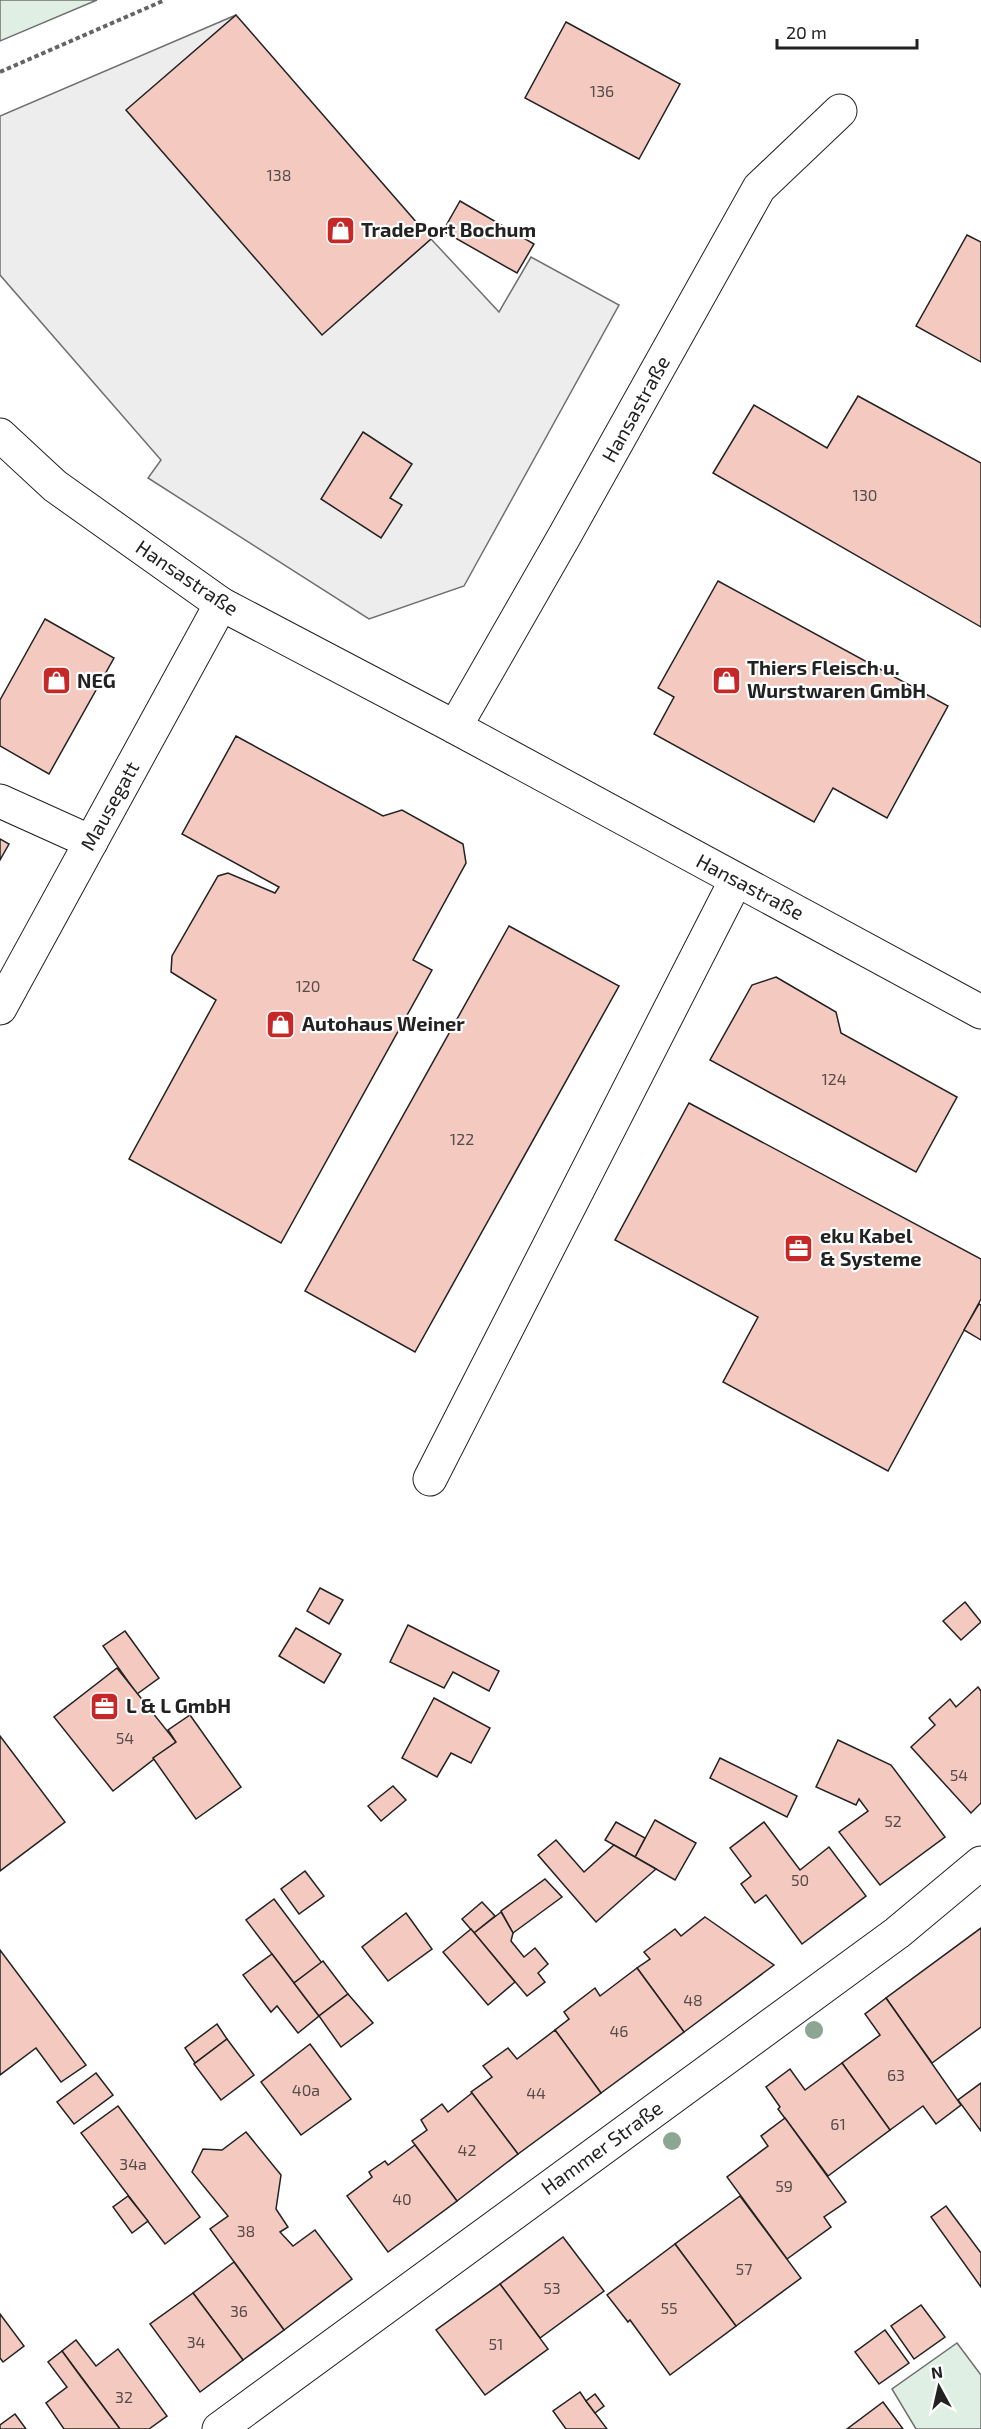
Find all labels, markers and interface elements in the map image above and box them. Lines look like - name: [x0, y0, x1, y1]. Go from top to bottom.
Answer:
- scale bar: [777, 12, 916, 50]
- text: 20 m: [786, 21, 827, 43]
- house number: 136: [590, 81, 614, 100]
- house number: 138: [267, 165, 291, 184]
- shop icon: TradePort Bochum: [324, 214, 356, 246]
- place label: TradePort Bochum: [361, 217, 536, 241]
- street label: Hansastraße: [596, 351, 674, 466]
- house number: 130: [853, 485, 877, 504]
- street label: Hansastraße: [132, 534, 243, 620]
- place label: Thiers Fleisch u. Wurstwaren GmbH: [747, 655, 926, 702]
- shop icon: Thiers Fleisch u. Wurstwaren GmbH: [710, 664, 742, 696]
- shop icon: NEG: [40, 665, 72, 697]
- place label: NEG: [77, 668, 116, 692]
- street label: Mausegatt: [75, 756, 144, 854]
- street label: Hansastraße: [693, 848, 808, 924]
- house number: 120: [295, 976, 321, 995]
- shop icon: Autohaus Weiner: [265, 1008, 297, 1040]
- place label: Autohaus Weiner: [302, 1011, 465, 1035]
- house number: 124: [821, 1069, 847, 1088]
- house number: 122: [450, 1129, 474, 1148]
- place label: eku Kabel & Systeme: [820, 1223, 921, 1271]
- office icon: eku Kabel & Systeme: [783, 1232, 815, 1264]
- office icon: L & L GmbH: [89, 1690, 121, 1722]
- place label: L & L GmbH: [126, 1693, 231, 1717]
- house number: 54: [116, 1728, 134, 1747]
- house number: 54: [950, 1765, 968, 1784]
- house number: 52: [884, 1811, 902, 1830]
- house number: 50: [791, 1870, 809, 1889]
- house number: 48: [683, 1990, 703, 2009]
- house number: 46: [610, 2021, 629, 2040]
- house number: 63: [887, 2065, 905, 2084]
- house number: 40a: [292, 2080, 320, 2099]
- house number: 44: [526, 2083, 546, 2102]
- street label: Hammer Straße: [536, 2095, 667, 2199]
- house number: 61: [830, 2114, 846, 2133]
- house number: 42: [458, 2140, 476, 2159]
- house number: 34a: [119, 2154, 147, 2173]
- house number: 59: [775, 2176, 793, 2195]
- house number: 40: [392, 2189, 412, 2208]
- house number: 38: [237, 2221, 255, 2240]
- house number: 57: [736, 2259, 752, 2278]
- house number: 53: [543, 2278, 561, 2297]
- house number: 55: [660, 2298, 678, 2317]
- house number: 36: [230, 2301, 248, 2320]
- house number: 34: [187, 2332, 206, 2351]
- house number: 51: [489, 2334, 503, 2353]
- north arrow: [909, 2357, 969, 2417]
- text: N: [930, 2361, 944, 2382]
- house number: 32: [115, 2387, 133, 2406]

